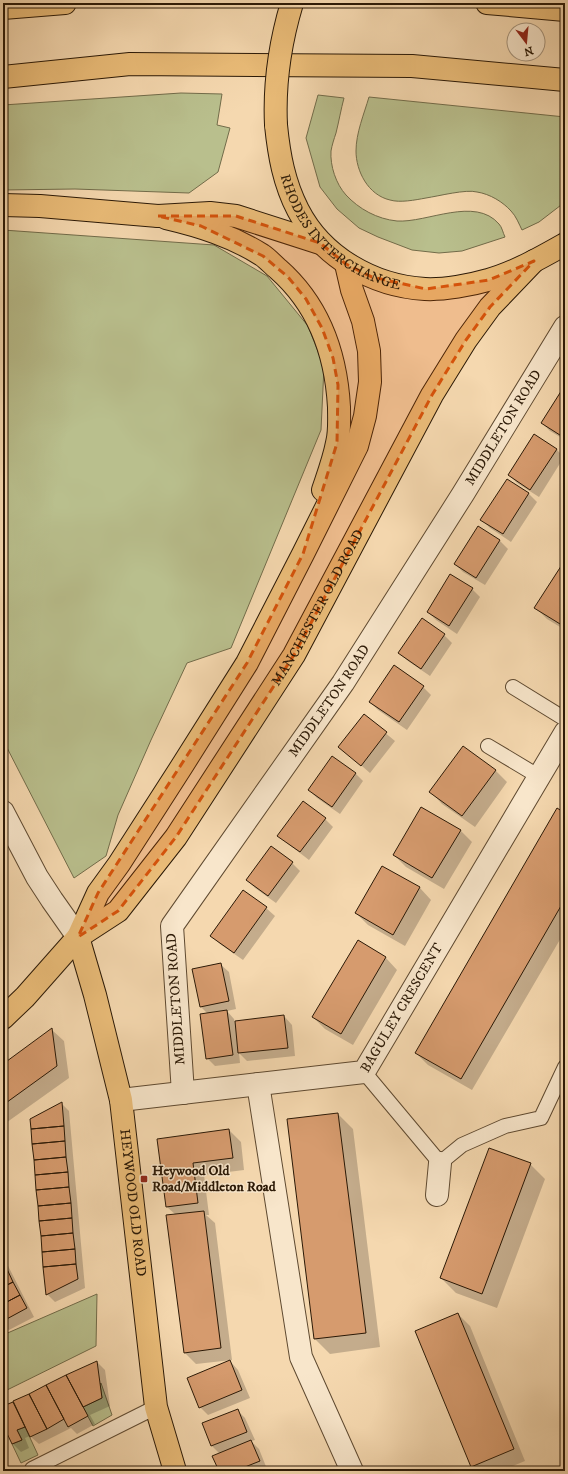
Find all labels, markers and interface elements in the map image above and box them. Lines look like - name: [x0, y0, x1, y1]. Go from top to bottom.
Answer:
- north arrow: [506, 22, 546, 62]
- text: N: [522, 43, 535, 59]
- street label: RHODES INTERCHANGE: [276, 172, 403, 294]
- street label: MIDDLETON ROAD: [461, 367, 546, 489]
- street label: MANCHESTER OLD ROAD: [267, 526, 368, 689]
- street label: MIDDLETON ROAD: [285, 641, 374, 761]
- street label: MIDDLETON ROAD: [162, 932, 190, 1066]
- street label: BAGULEY CRESCENT: [357, 940, 447, 1076]
- street label: HEYWOOD OLD ROAD: [115, 1128, 150, 1277]
- place label: Heywood Old Road/Middleton Road: [152, 1162, 277, 1196]
- marker: Heywood Old Road/Middleton Road: [139, 1174, 149, 1184]

